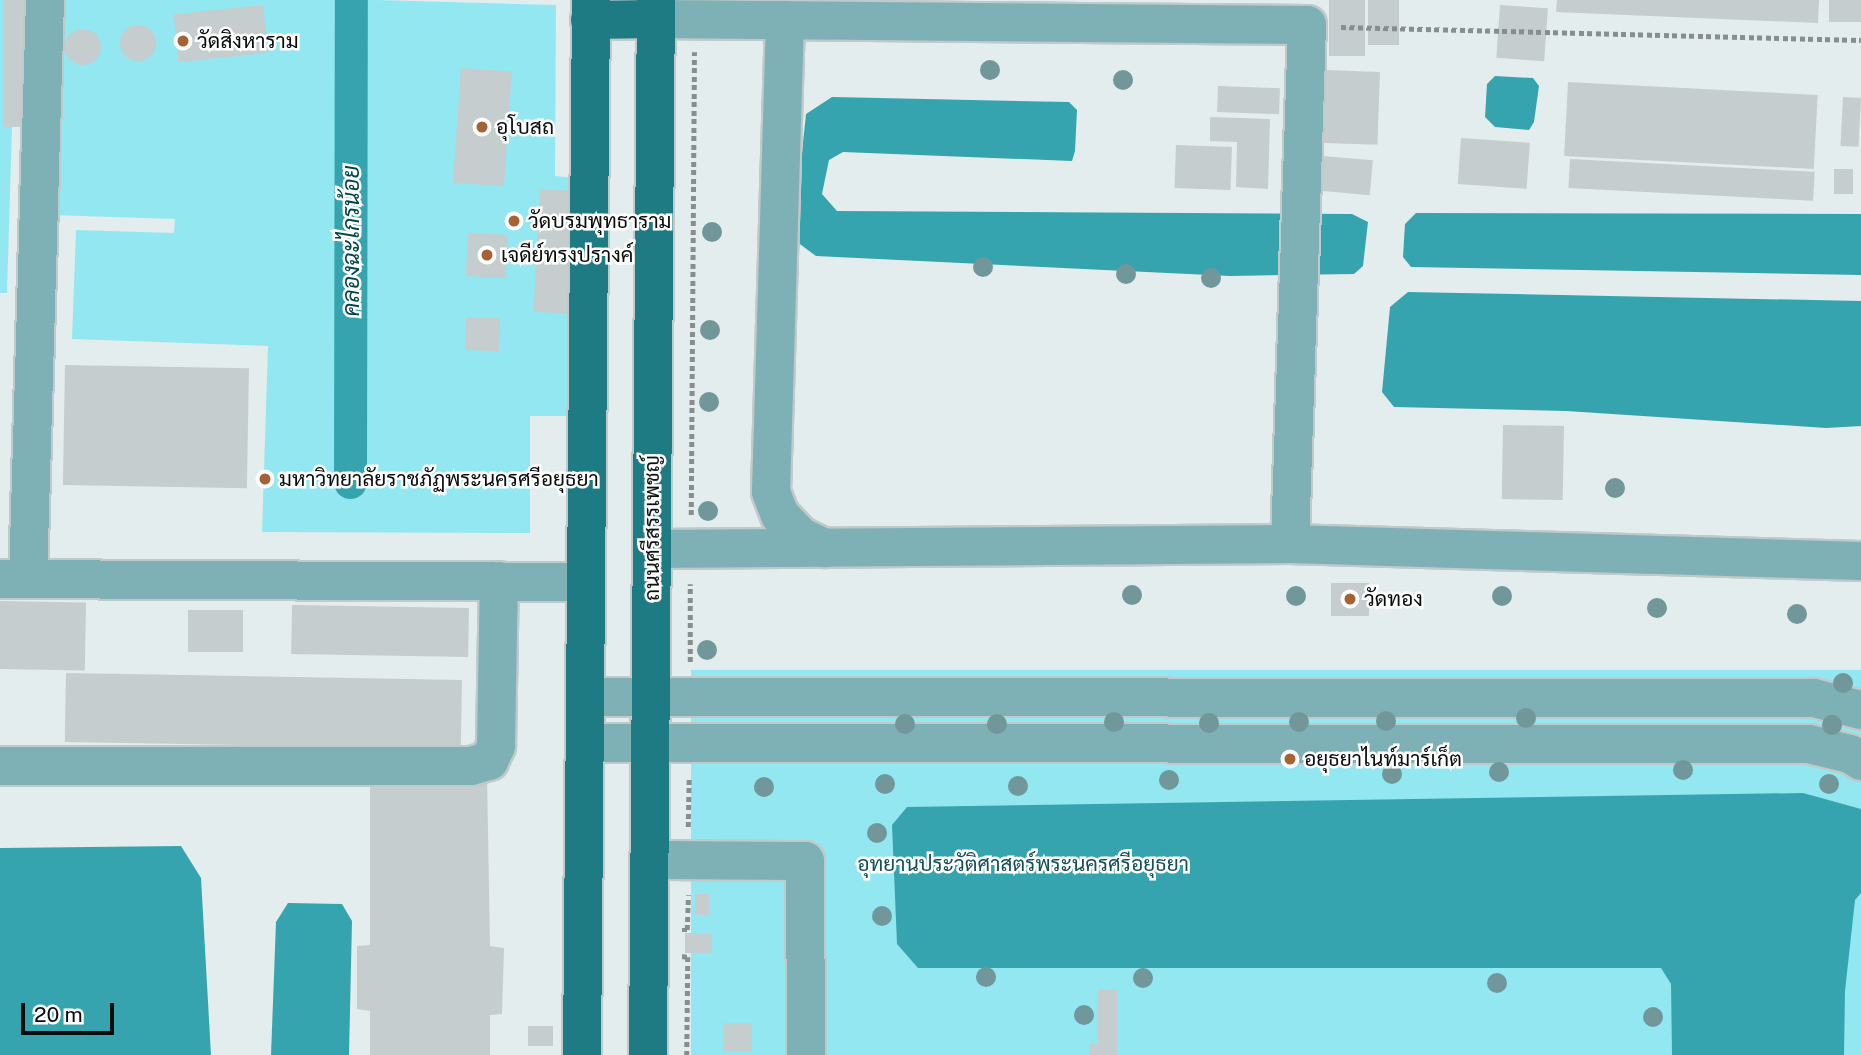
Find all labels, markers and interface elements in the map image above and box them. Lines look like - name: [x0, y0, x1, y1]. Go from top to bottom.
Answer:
- place label: วัดสิงหาราม: [197, 28, 299, 54]
- marker: วัดสิงหาราม: [175, 33, 191, 49]
- place label: อุโบสถ: [496, 114, 554, 140]
- marker: อุโบสถ: [474, 119, 490, 135]
- water label: คลองฉะไกรน้อย: [337, 165, 365, 317]
- place label: วัดบรมพุทธาราม: [528, 208, 672, 234]
- marker: วัดบรมพุทธาราม: [506, 213, 522, 229]
- place label: เจดีย์ทรงปรางค์: [501, 242, 633, 268]
- marker: เจดีย์ทรงปรางค์: [479, 247, 495, 263]
- street label: ถนนศรีสรรเพชญ์: [639, 455, 665, 601]
- place label: มหาวิทยาลัยราชภัฏพระนครศรีอยุธยา: [279, 466, 599, 492]
- marker: มหาวิทยาลัยราชภัฏพระนครศรีอยุธยา: [257, 471, 273, 487]
- place label: วัดทอง: [1364, 586, 1423, 612]
- marker: วัดทอง: [1342, 591, 1358, 607]
- place label: อยุธยาไนท์มาร์เก็ต: [1304, 746, 1462, 772]
- marker: อยุธยาไนท์มาร์เก็ต: [1282, 751, 1298, 767]
- park label: อุทยานประวัติศาสตร์พระนครศรีอยุธยา: [857, 851, 1189, 877]
- scale bar: [24, 988, 117, 1032]
- text: 20 m: [34, 1002, 83, 1027]

